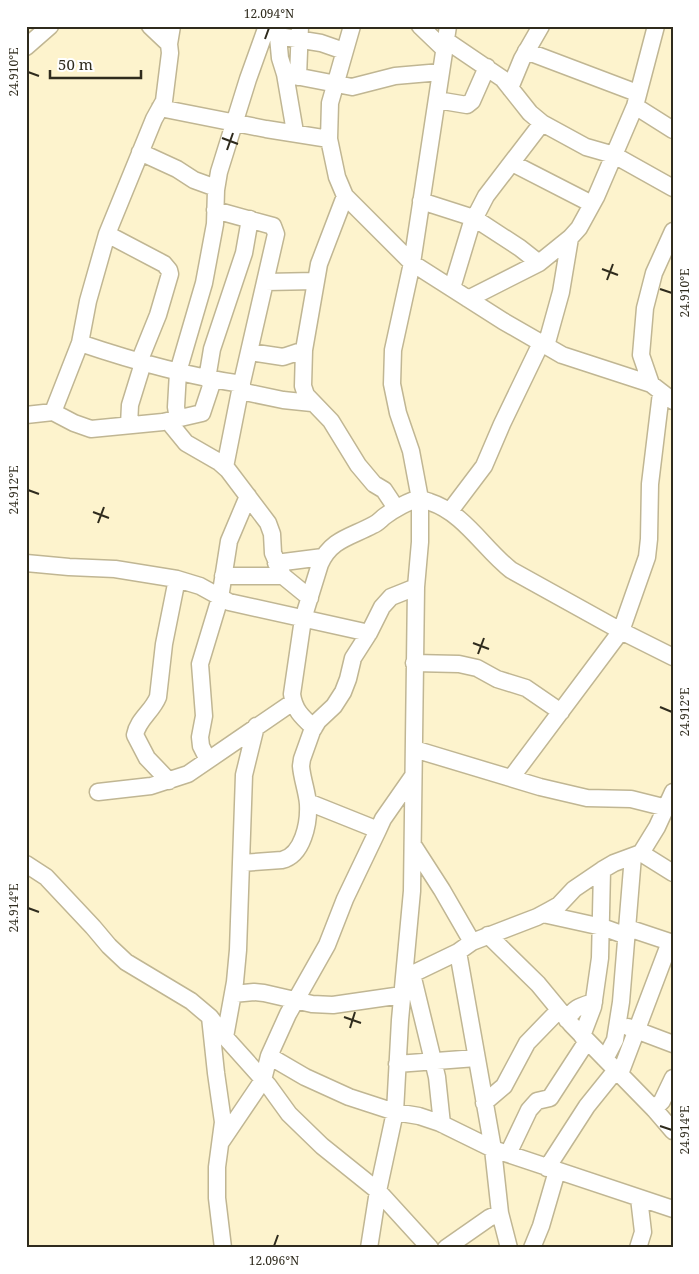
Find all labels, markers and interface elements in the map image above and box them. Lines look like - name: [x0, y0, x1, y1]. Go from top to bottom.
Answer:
- text: 12.094°N: [244, 5, 294, 22]
- text: 24.910°E: [5, 48, 22, 96]
- scale bar: [50, 48, 141, 80]
- text: 50 m: [58, 54, 93, 74]
- text: 24.910°E: [676, 269, 693, 317]
- text: 24.912°E: [5, 466, 22, 514]
- text: 24.912°E: [676, 688, 693, 736]
- text: 24.914°E: [5, 884, 22, 932]
- text: 24.914°E: [676, 1106, 693, 1154]
- text: 12.096°N: [249, 1252, 299, 1269]

